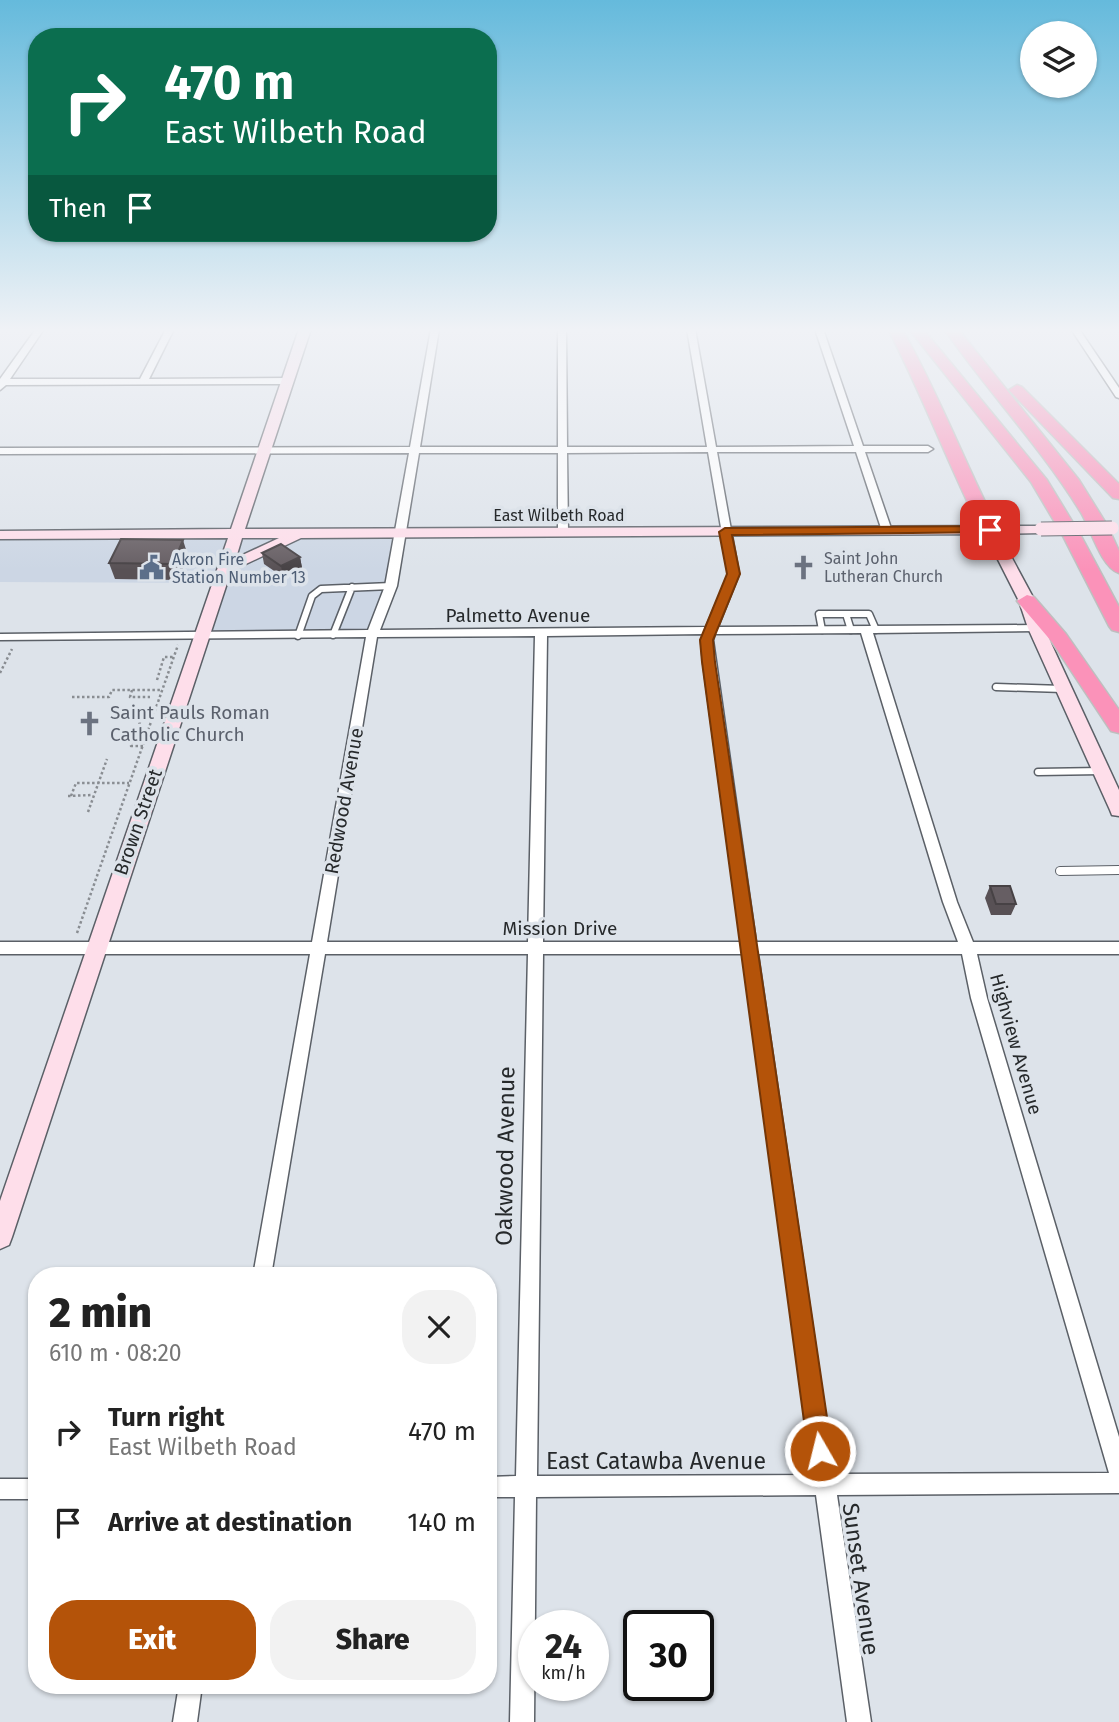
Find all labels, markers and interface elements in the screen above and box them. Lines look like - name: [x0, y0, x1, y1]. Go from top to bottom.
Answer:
- map controls: [1020, 21, 1097, 98]
- button: layers: [1020, 21, 1097, 98]
- text: 470 m: [164, 53, 294, 112]
- icon: right: [49, 56, 140, 147]
- text: East Wilbeth Road: [164, 113, 427, 151]
- icon: arrive: [121, 189, 159, 227]
- text: Then: [49, 193, 107, 224]
- pin: [960, 500, 1020, 560]
- street label: East Wilbeth Road: [493, 506, 625, 525]
- icon: arrive: [971, 511, 1009, 549]
- place label: Saint John Lutheran Church: [824, 549, 943, 586]
- place label: Akron Fire Station Number 13: [172, 550, 306, 587]
- church icon: Saint John Lutheran Church: [790, 553, 818, 581]
- public building icon: Akron Fire Station Number 13: [138, 554, 166, 582]
- street label: Palmetto Avenue: [446, 604, 590, 627]
- place label: Saint Pauls Roman Catholic Church: [110, 701, 270, 746]
- church icon: Saint Pauls Roman Catholic Church: [76, 709, 104, 737]
- street label: Redwood Avenue: [320, 726, 368, 876]
- street label: Brown Street: [109, 766, 167, 878]
- street label: Mission Drive: [503, 917, 617, 940]
- street label: Highview Avenue: [985, 971, 1047, 1117]
- street label: Oakwood Avenue: [489, 1066, 521, 1246]
- text: 2 min: [49, 1288, 152, 1338]
- button: close: [402, 1290, 476, 1364]
- text: 610 m · 08:20: [49, 1339, 182, 1367]
- text: Turn right: [108, 1402, 225, 1433]
- icon: right: [49, 1413, 87, 1451]
- position arrow: [783, 1414, 857, 1488]
- text: 470 m: [408, 1416, 476, 1447]
- text: East Wilbeth Road: [108, 1433, 297, 1461]
- street label: East Catawba Avenue: [546, 1447, 766, 1475]
- street label: Sunset Avenue: [836, 1501, 886, 1657]
- icon: arrive: [49, 1504, 87, 1542]
- text: Arrive at destination: [108, 1507, 352, 1538]
- text: 140 m: [407, 1507, 476, 1538]
- button: Exit: [49, 1600, 256, 1680]
- button: Share: [270, 1600, 476, 1680]
- speed limit sign: 30: [623, 1610, 714, 1701]
- text: 24: [545, 1625, 582, 1667]
- text: km/h: [541, 1662, 586, 1684]

